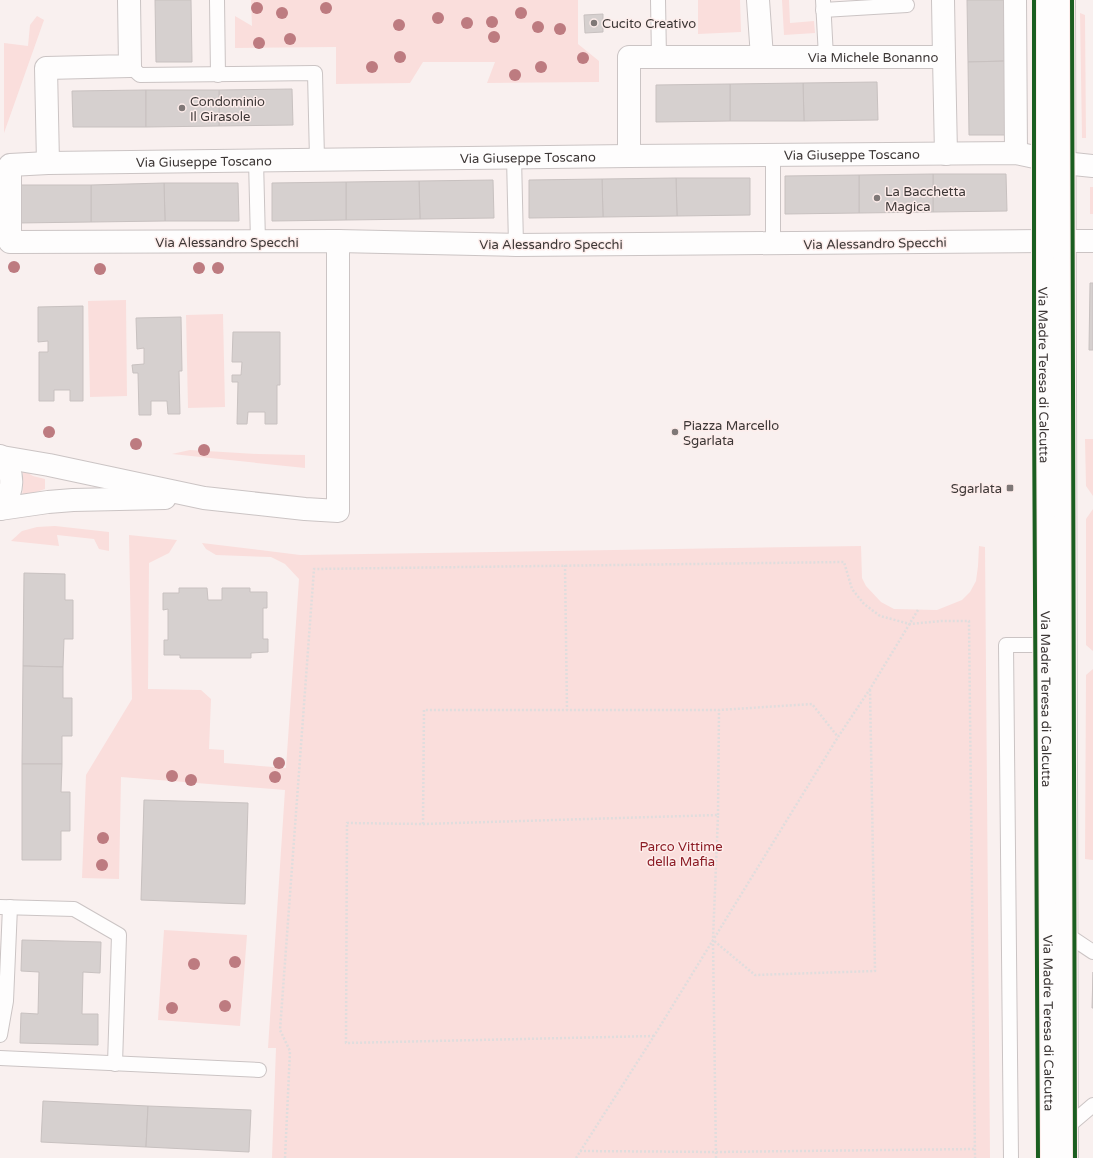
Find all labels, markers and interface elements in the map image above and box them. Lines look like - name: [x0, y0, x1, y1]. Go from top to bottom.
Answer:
- place label: Cucito Creativo: [602, 16, 696, 32]
- marker: Cucito Creativo: [589, 18, 599, 28]
- street label: Via Michele Bonanno: [808, 50, 938, 66]
- place label: Condominio Il Girasole: [190, 94, 265, 125]
- marker: Condominio Il Girasole: [177, 103, 187, 113]
- street label: Via Giuseppe Toscano: [784, 147, 920, 164]
- street label: Via Giuseppe Toscano: [460, 149, 596, 167]
- street label: Via Giuseppe Toscano: [136, 153, 272, 171]
- place label: La Bacchetta Magica: [885, 184, 966, 215]
- marker: La Bacchetta Magica: [872, 193, 882, 203]
- street label: Via Alessandro Specchi: [155, 235, 299, 251]
- street label: Via Alessandro Specchi: [803, 235, 947, 253]
- street label: Via Alessandro Specchi: [479, 237, 623, 253]
- street label: Via Madre Teresa di Calcutta: [1034, 287, 1052, 463]
- place label: Piazza Marcello Sgarlata: [683, 418, 779, 449]
- marker: Piazza Marcello Sgarlata: [670, 427, 680, 437]
- place label: Sgarlata: [951, 481, 1002, 497]
- marker: Sgarlata: [1005, 483, 1015, 493]
- street label: Via Madre Teresa di Calcutta: [1037, 611, 1054, 787]
- park label: Parco Vittime della Mafia: [639, 839, 723, 870]
- street label: Via Madre Teresa di Calcutta: [1039, 935, 1057, 1111]

